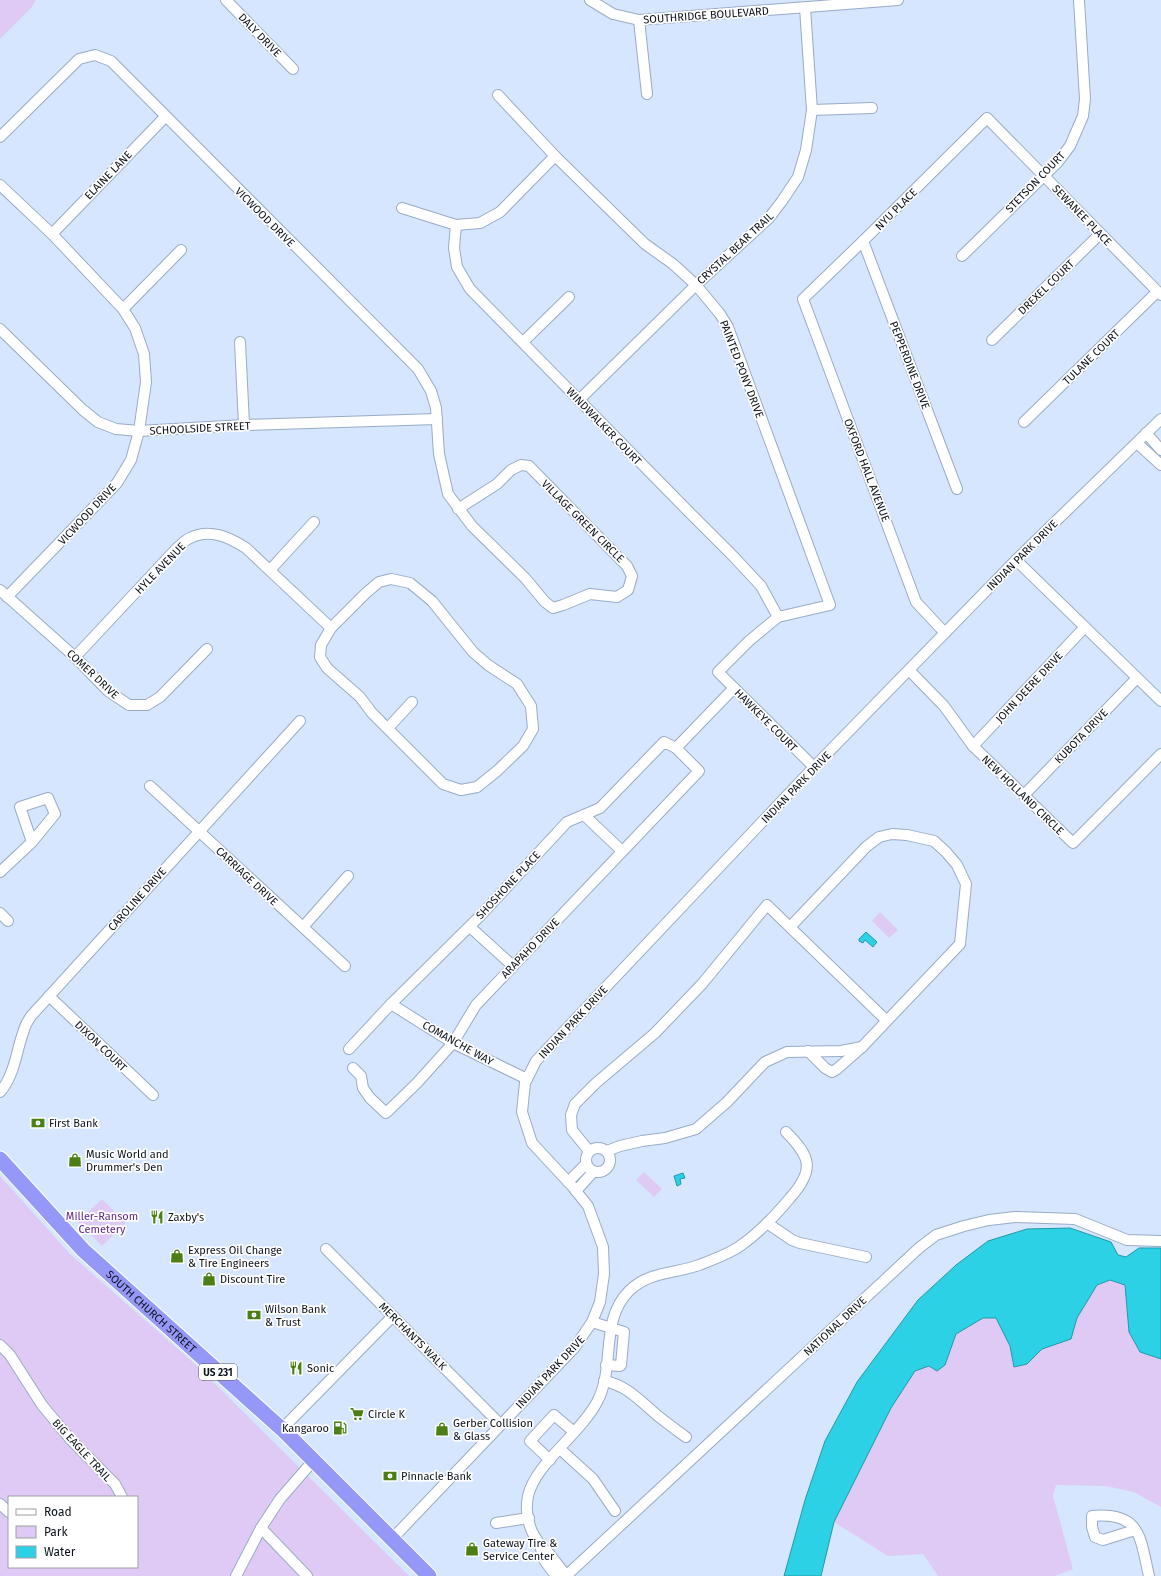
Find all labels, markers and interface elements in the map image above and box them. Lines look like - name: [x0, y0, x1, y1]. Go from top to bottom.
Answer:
- street label: SOUTHRIDGE BOULEVARD: [643, 5, 769, 26]
- street label: DALY DRIVE: [236, 11, 284, 60]
- street label: ELAINE LANE: [82, 148, 135, 202]
- street label: STETSON COURT: [1003, 149, 1068, 216]
- street label: SEWANEE PLACE: [1049, 182, 1114, 249]
- street label: VICWOOD DRIVE: [232, 185, 297, 250]
- street label: NYU PLACE: [873, 186, 920, 233]
- street label: CRYSTAL BEAR TRAIL: [694, 209, 777, 287]
- street label: DREXEL COURT: [1016, 257, 1077, 317]
- street label: PAINTED PONY DRIVE: [717, 318, 766, 420]
- street label: PEPPERDINE DRIVE: [887, 319, 932, 411]
- street label: TULANE COURT: [1060, 327, 1123, 388]
- street label: WINDWALKER COURT: [563, 385, 644, 468]
- street label: OXFORD HALL AVENUE: [841, 417, 892, 524]
- street label: SCHOOLSIDE STREET: [149, 419, 251, 438]
- street label: VILLAGE GREEN CIRCLE: [539, 477, 627, 565]
- street label: VICWOOD DRIVE: [56, 481, 119, 548]
- street label: INDIAN PARK DRIVE: [984, 517, 1061, 593]
- street label: HYLE AVENUE: [133, 540, 188, 597]
- street label: COMER DRIVE: [64, 647, 121, 702]
- street label: JOHN DEERE DRIVE: [993, 649, 1066, 725]
- street label: HAWKEYE COURT: [732, 686, 800, 755]
- street label: KUBOTA DRIVE: [1052, 706, 1111, 766]
- street label: INDIAN PARK DRIVE: [759, 749, 834, 826]
- street label: NEW HOLLAND CIRCLE: [979, 753, 1066, 838]
- street label: CARRIAGE DRIVE: [213, 844, 280, 908]
- street label: SHOSHONE PLACE: [473, 848, 543, 922]
- street label: CAROLINE DRIVE: [106, 865, 169, 934]
- street label: ARAPAHO DRIVE: [498, 916, 562, 981]
- street label: INDIAN PARK DRIVE: [536, 983, 611, 1061]
- street label: DIXON COURT: [72, 1018, 130, 1075]
- street label: COMANCHE WAY: [420, 1019, 496, 1068]
- bank icon: First Bank: [30, 1115, 46, 1131]
- place label: First Bank: [49, 1117, 98, 1130]
- place label: Music World and Drummer's Den: [86, 1148, 169, 1174]
- shop icon: Music World and Drummer's Den: [67, 1152, 83, 1168]
- restaurant icon: Zaxby's: [149, 1209, 165, 1225]
- park label: Miller-Ransom Cemetery: [66, 1210, 138, 1236]
- place label: Zaxby's: [168, 1211, 204, 1224]
- place label: Express Oil Change & Tire Engineers: [188, 1244, 282, 1270]
- shop icon: Express Oil Change & Tire Engineers: [169, 1248, 185, 1264]
- street label: SOUTH CHURCH STREET: [103, 1268, 199, 1356]
- shop icon: Discount Tire: [201, 1271, 217, 1287]
- place label: Discount Tire: [220, 1273, 285, 1286]
- street label: NATIONAL DRIVE: [801, 1294, 869, 1359]
- street label: MERCHANTS WALK: [376, 1300, 449, 1373]
- place label: Wilson Bank & Trust: [265, 1303, 326, 1329]
- bank icon: Wilson Bank & Trust: [246, 1307, 262, 1323]
- street label: INDIAN PARK DRIVE: [513, 1333, 588, 1411]
- restaurant icon: Sonic: [288, 1360, 304, 1376]
- place label: Sonic: [307, 1362, 334, 1375]
- road number: US 231: [199, 1364, 237, 1380]
- supermarket icon: Circle K: [349, 1406, 365, 1422]
- place label: Circle K: [368, 1408, 406, 1421]
- street label: BIG EAGLE TRAIL: [49, 1416, 114, 1485]
- place label: Gerber Collision & Glass: [453, 1417, 533, 1443]
- fuel station icon: Kangaroo: [332, 1420, 348, 1436]
- shop icon: Gerber Collision & Glass: [434, 1421, 450, 1437]
- place label: Kangaroo: [282, 1422, 329, 1435]
- bank icon: Pinnacle Bank: [382, 1468, 398, 1484]
- place label: Pinnacle Bank: [401, 1470, 472, 1483]
- legend: [8, 1496, 138, 1568]
- text: Road: [44, 1505, 72, 1519]
- text: Park: [44, 1525, 68, 1539]
- place label: Gateway Tire & Service Center: [483, 1537, 557, 1563]
- shop icon: Gateway Tire & Service Center: [464, 1541, 480, 1557]
- text: Water: [44, 1545, 76, 1559]

